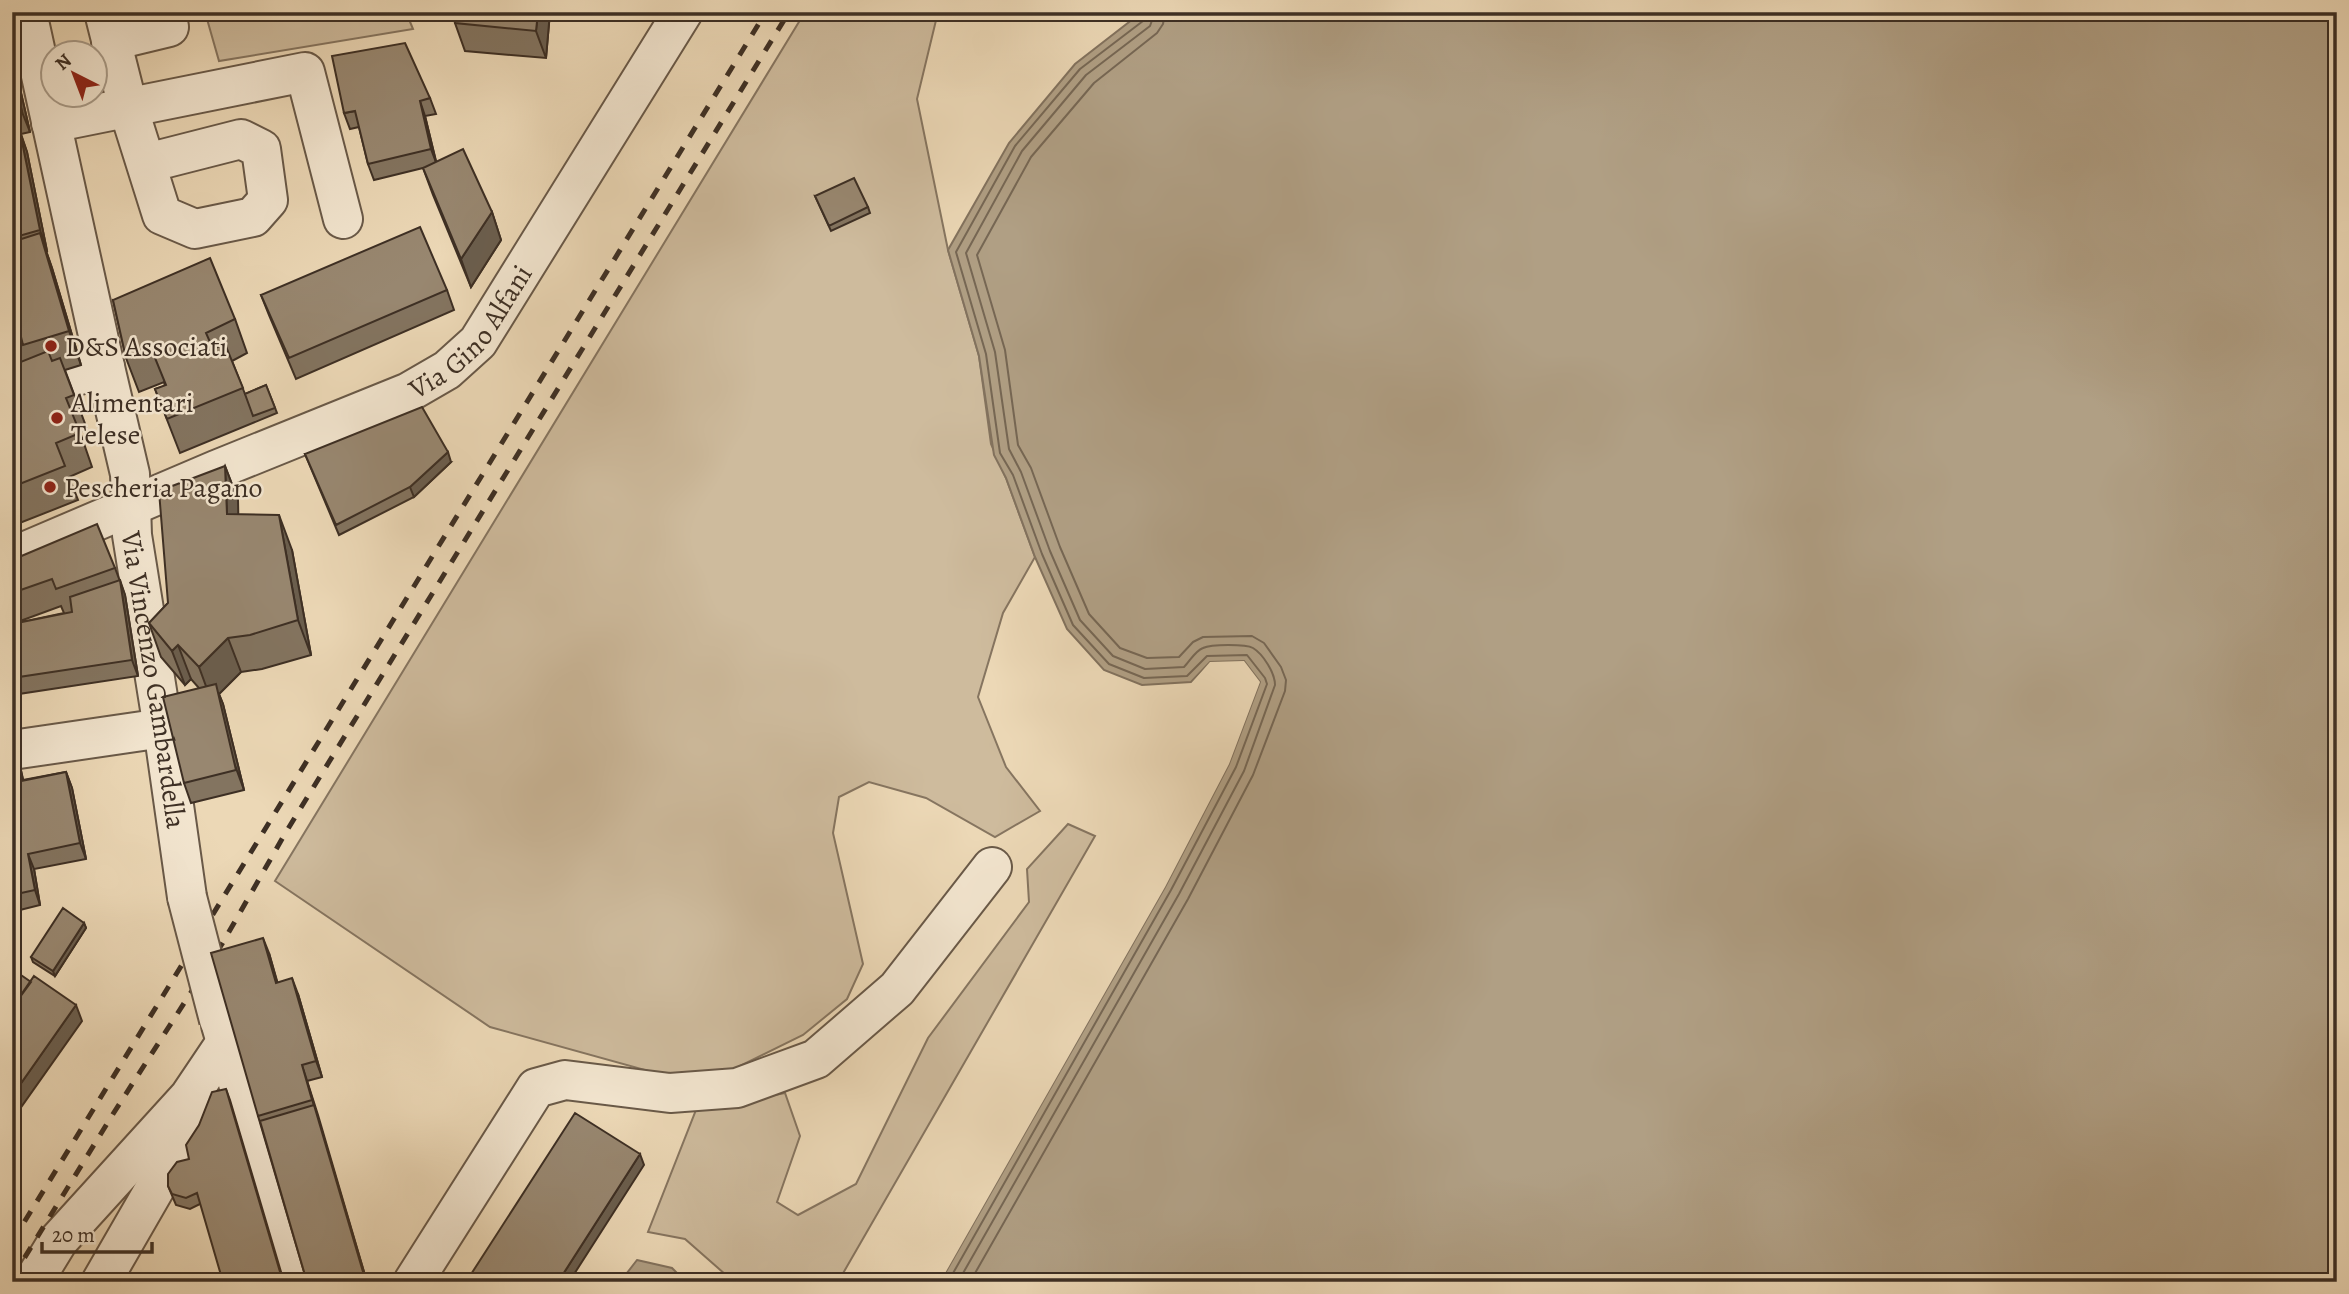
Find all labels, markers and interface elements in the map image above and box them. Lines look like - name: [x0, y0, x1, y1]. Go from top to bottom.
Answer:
- north arrow: [38, 38, 108, 108]
- text: N: [49, 48, 77, 76]
- street label: Via Gino Alfani: [401, 258, 541, 409]
- place label: D&S Associati: [65, 328, 227, 366]
- marker: D&S Associati: [43, 338, 59, 354]
- place label: Alimentari Telese: [70, 384, 194, 454]
- marker: Alimentari Telese: [49, 410, 65, 426]
- place label: Pescheria Pagano: [64, 469, 262, 507]
- marker: Pescheria Pagano: [42, 479, 58, 495]
- street label: Via Vincenzo Gambardella: [112, 528, 195, 831]
- scale bar: [42, 1210, 152, 1254]
- text: 20 m: [52, 1221, 95, 1249]

